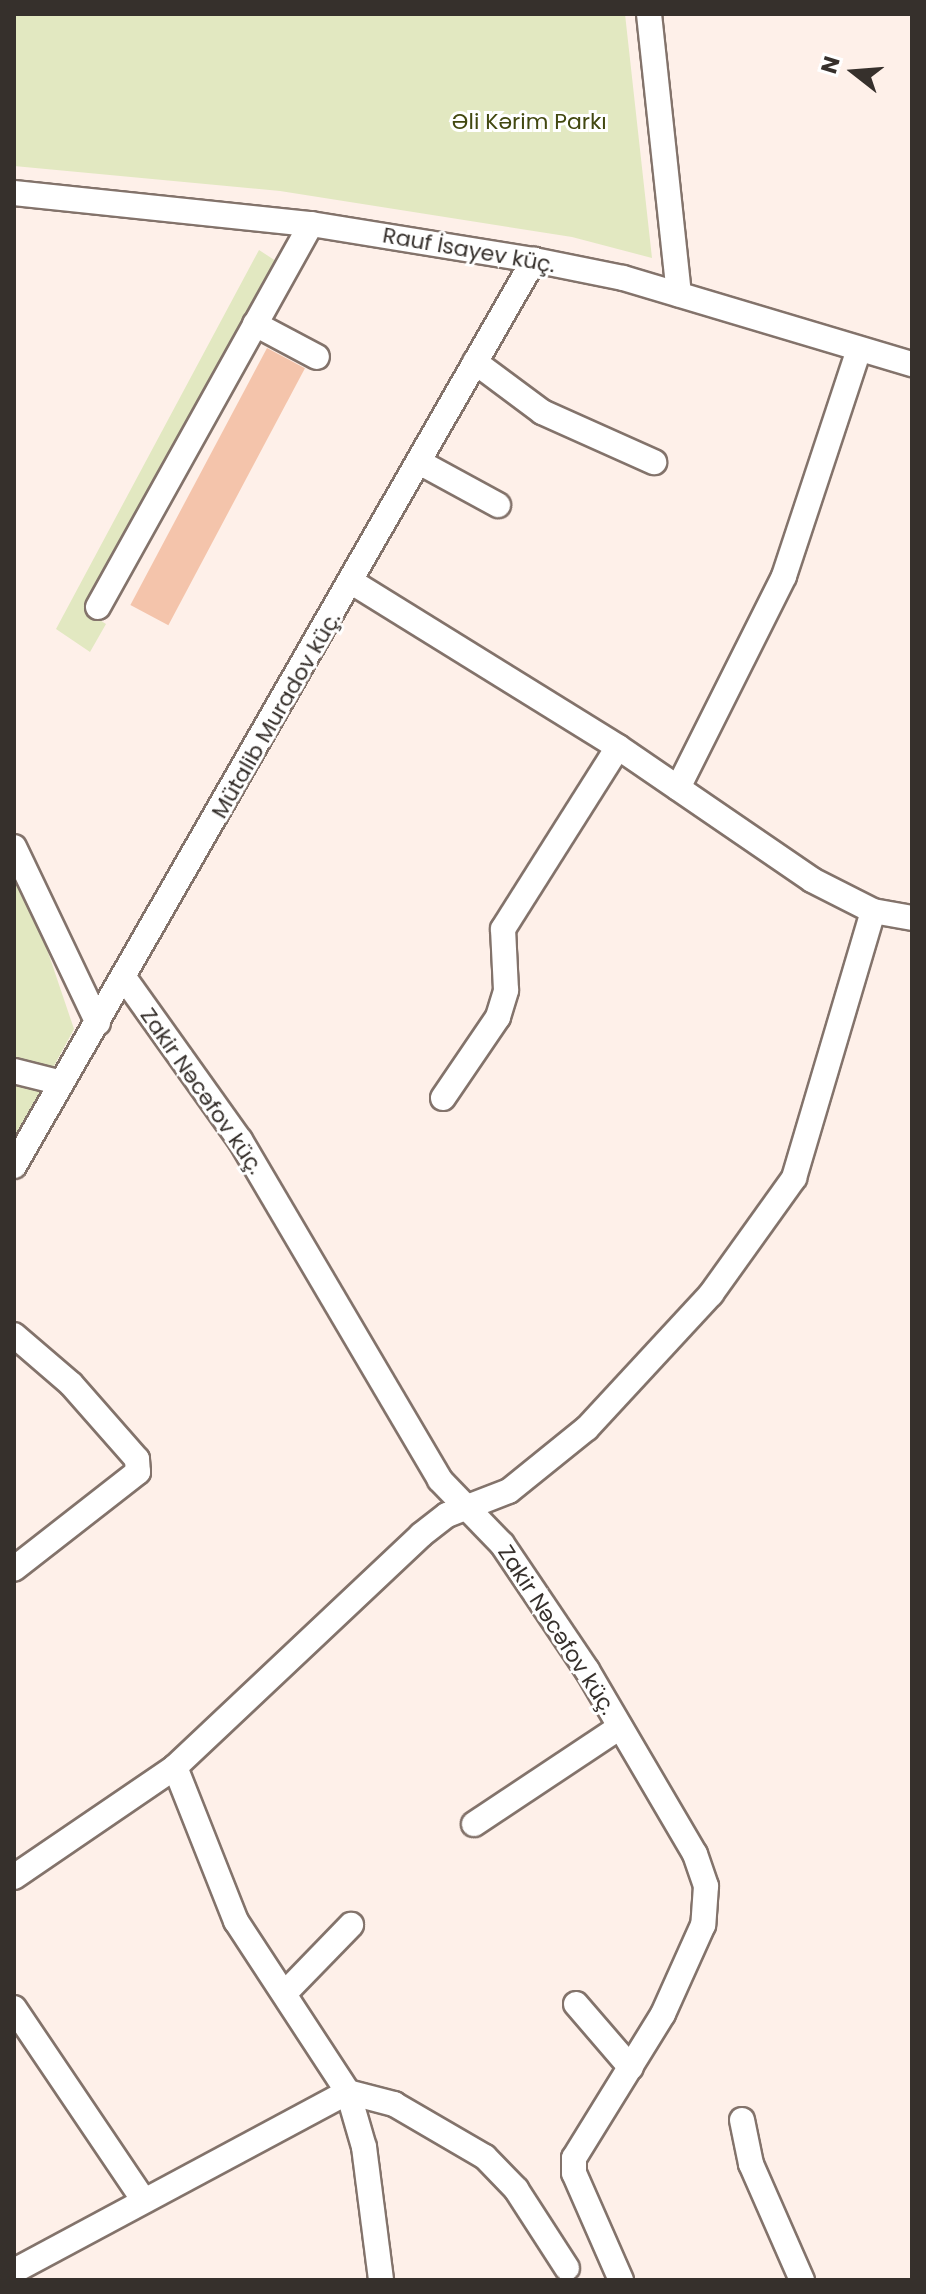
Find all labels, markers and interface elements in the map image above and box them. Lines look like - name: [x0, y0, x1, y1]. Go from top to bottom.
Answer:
- north arrow: [814, 32, 894, 112]
- text: N: [813, 52, 848, 77]
- park label: Əli Kərim Parkı: [451, 109, 607, 135]
- street label: Rauf İsayev küç.: [381, 222, 557, 278]
- street label: Mütalib Muradov küç.: [206, 607, 346, 823]
- street label: Zakir Nəcəfov küç.: [135, 1003, 269, 1179]
- street label: Zakir Nəcəfov küç.: [492, 1540, 622, 1720]

